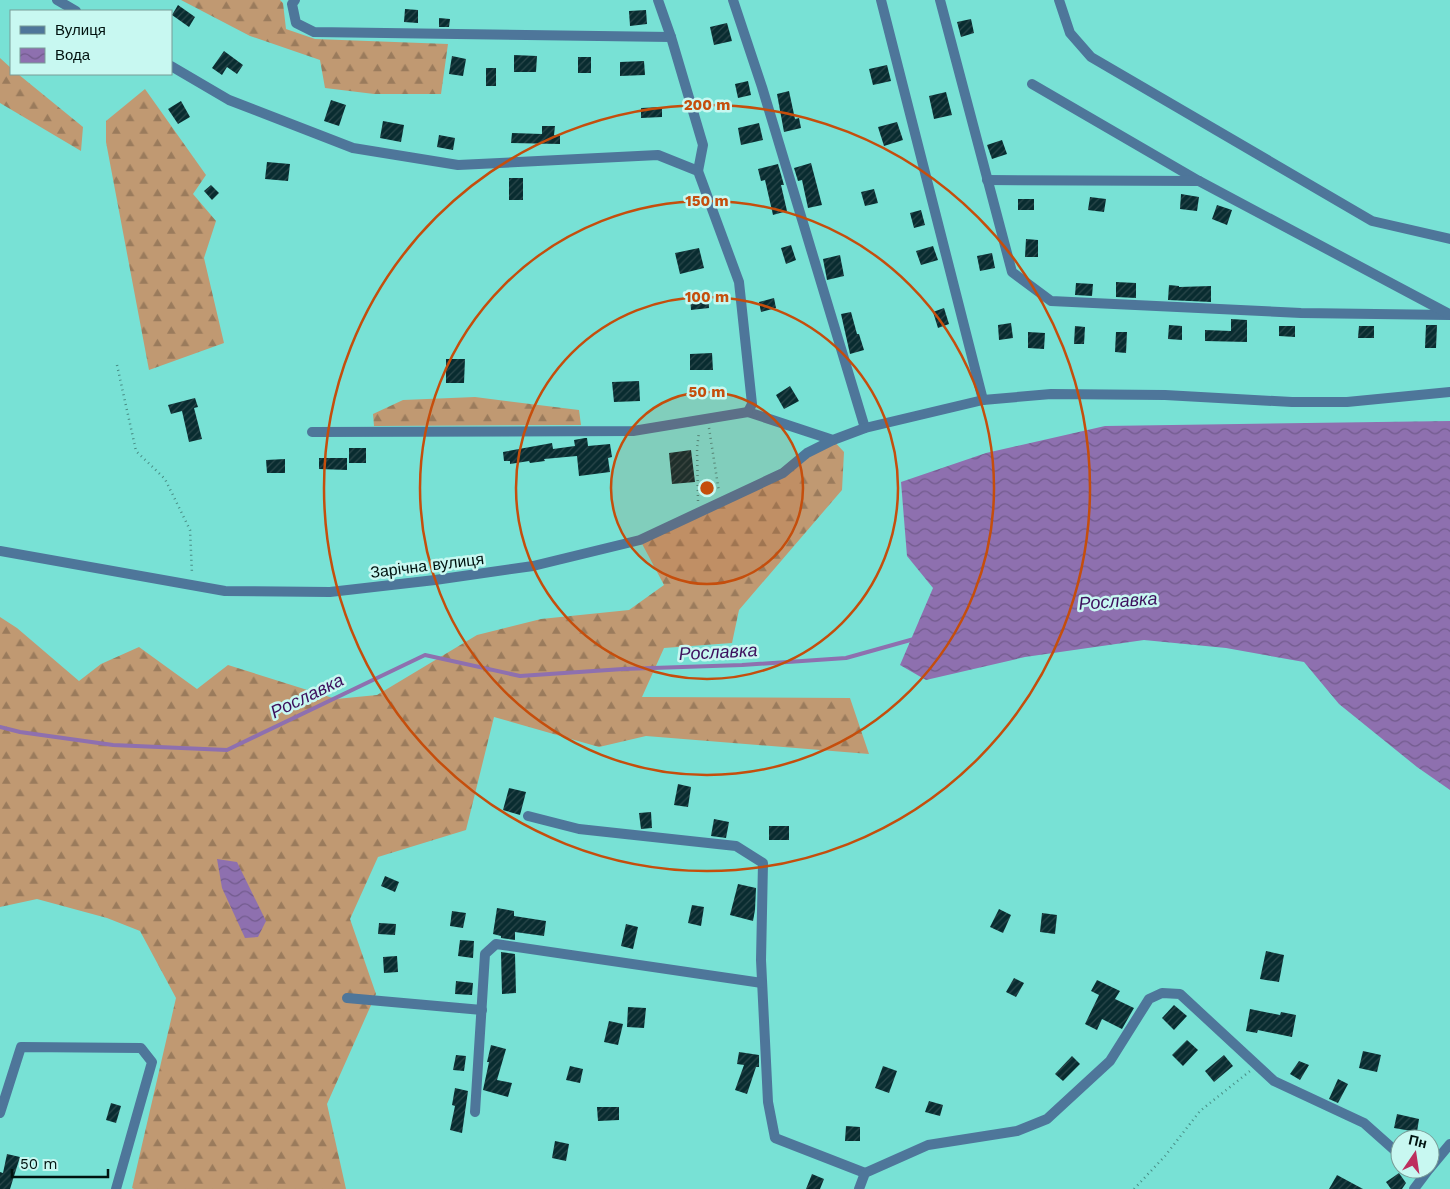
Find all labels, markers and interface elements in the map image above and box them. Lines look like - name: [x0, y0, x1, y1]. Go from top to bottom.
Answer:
- legend: [10, 10, 172, 75]
- text: Вулиця: [55, 21, 106, 39]
- text: Вода: [55, 46, 91, 64]
- text: 200 m: [684, 96, 730, 114]
- text: 150 m: [685, 192, 729, 210]
- text: 100 m: [685, 288, 729, 306]
- text: 50 m: [689, 383, 725, 401]
- centre of rings: [698, 479, 716, 497]
- street label: Зарічна вулиця: [369, 549, 485, 582]
- water label: Рославка: [1078, 587, 1158, 614]
- water label: Рославка: [678, 639, 758, 664]
- water label: Рославка: [267, 669, 347, 722]
- north arrow: [1390, 1129, 1440, 1179]
- text: Пн: [1407, 1131, 1429, 1151]
- scale bar: [12, 1146, 109, 1178]
- text: 50 m: [20, 1155, 57, 1173]

